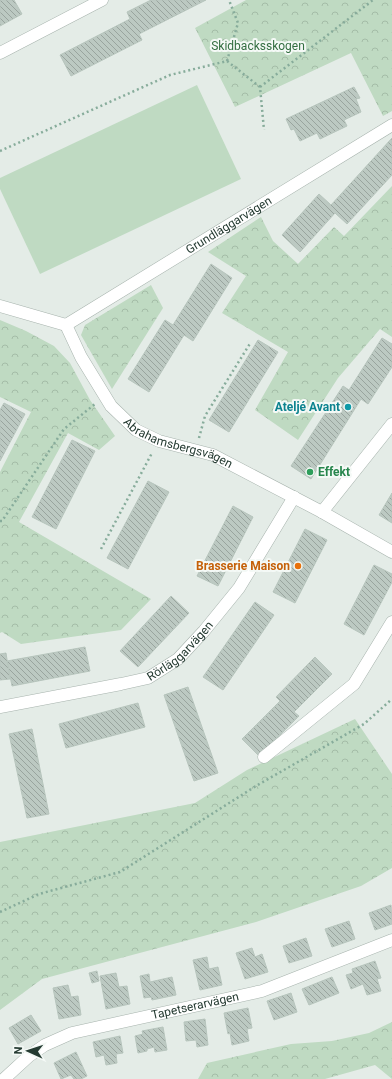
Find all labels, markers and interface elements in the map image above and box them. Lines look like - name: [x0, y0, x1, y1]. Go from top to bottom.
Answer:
- park label: Skidbacksskogen: [211, 39, 305, 53]
- street label: Grundläggarvägen: [183, 194, 274, 257]
- place label: Ateljé Avant: [275, 400, 340, 414]
- marker: Ateljé Avant: [343, 402, 353, 412]
- street label: Abrahamsbergsvägen: [121, 415, 235, 471]
- place label: Effekt: [318, 465, 350, 479]
- marker: Effekt: [305, 467, 315, 477]
- place label: Brasserie Maison: [196, 559, 290, 573]
- marker: Brasserie Maison: [293, 561, 303, 571]
- street label: Rörläggarvägen: [144, 618, 216, 684]
- street label: Tapetserarvägen: [150, 989, 240, 1022]
- north arrow: [8, 1031, 48, 1071]
- text: N: [12, 1046, 25, 1055]

